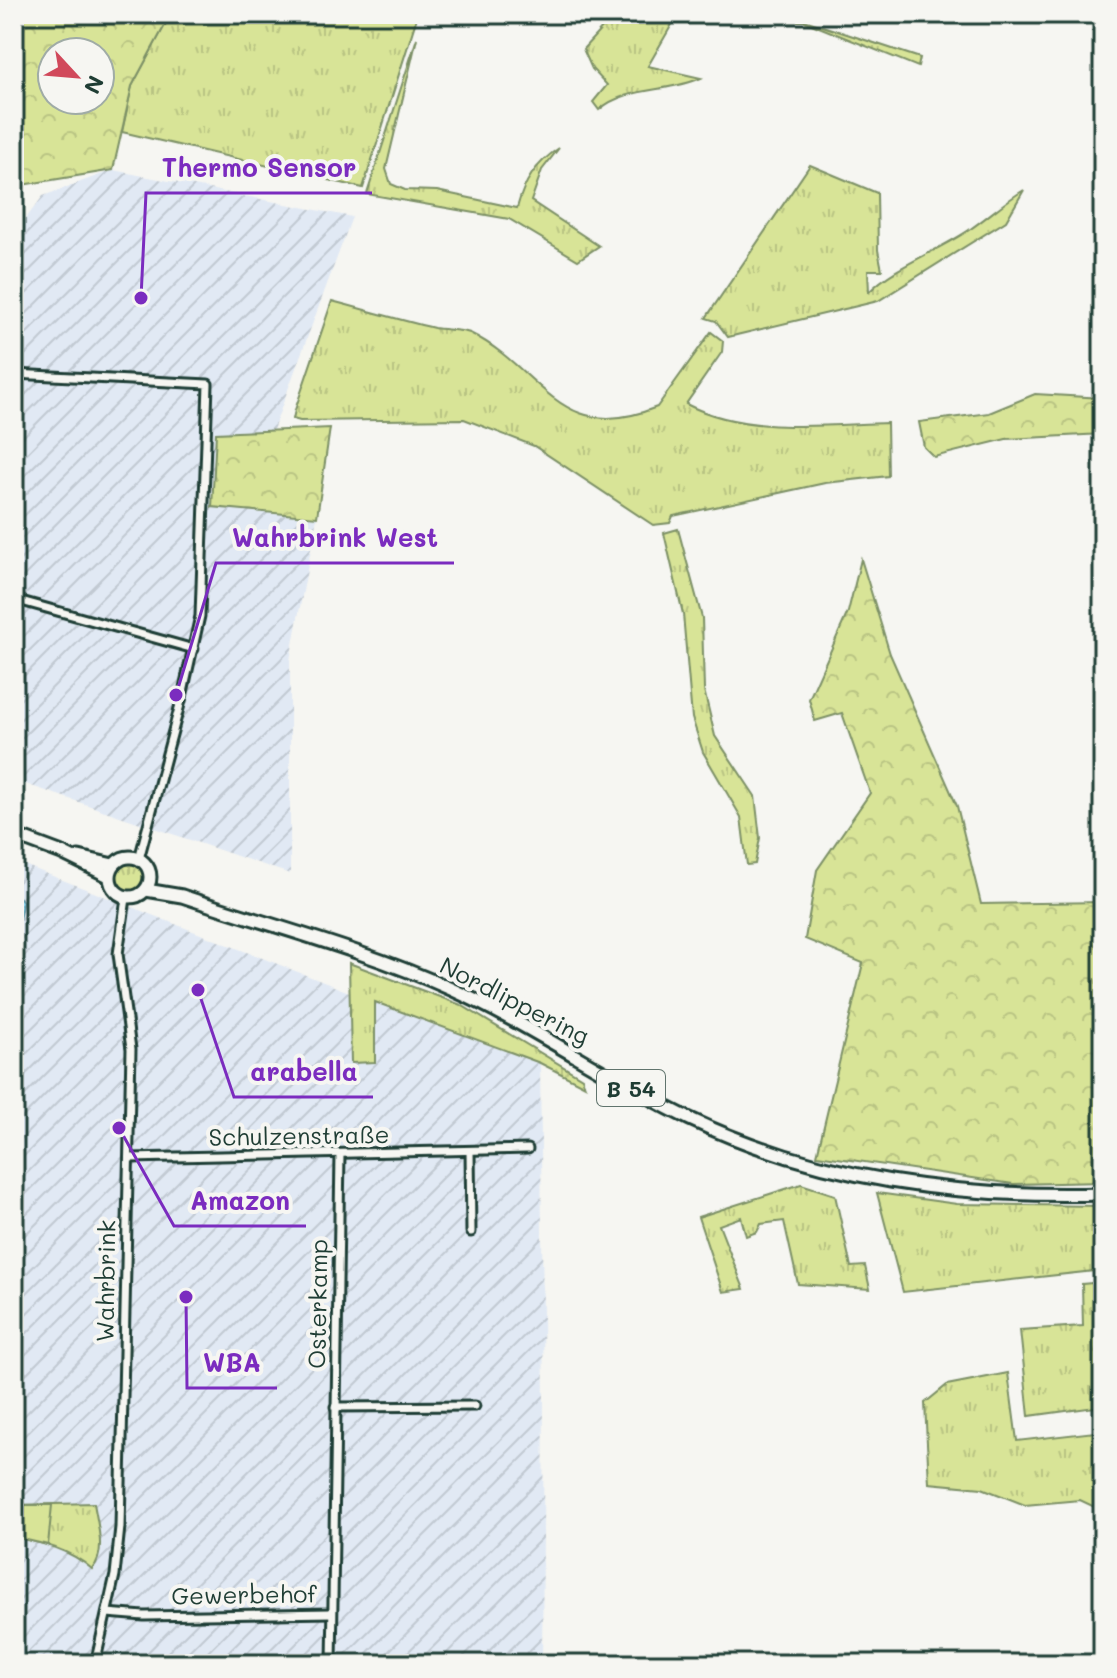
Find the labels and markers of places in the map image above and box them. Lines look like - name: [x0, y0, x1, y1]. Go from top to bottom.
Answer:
- callout: Thermo Sensor: [146, 143, 372, 193]
- callout: Wahrbrink West: [216, 513, 454, 563]
- callout: arabella: [234, 1047, 373, 1097]
- callout: Amazon: [174, 1176, 306, 1226]
- callout: WBA: [187, 1338, 277, 1388]

